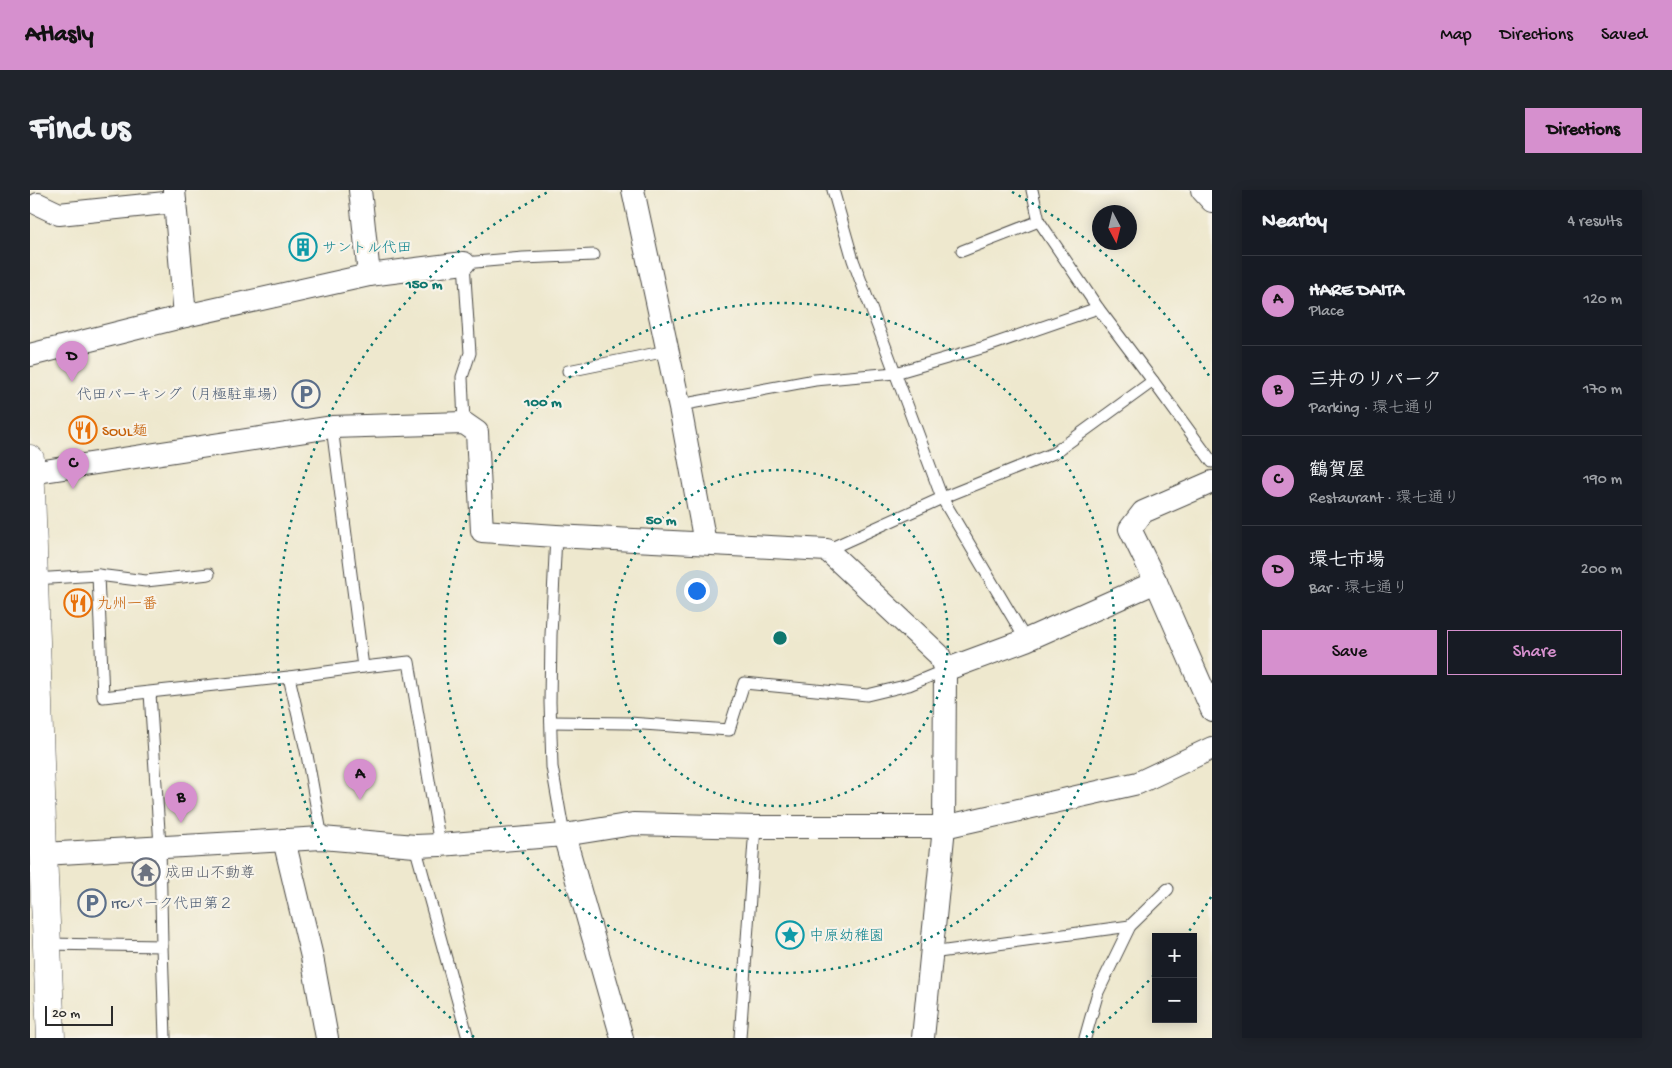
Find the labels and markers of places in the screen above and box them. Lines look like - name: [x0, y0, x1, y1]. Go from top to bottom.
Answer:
- building icon: サントル代田: [288, 232, 318, 262]
- place label: サントル代田: [322, 240, 412, 258]
- pin: D: [56, 341, 88, 382]
- parking icon: 代田パーキング（月極駐車場）: [291, 379, 321, 409]
- place label: 代田パーキング（月極駐車場）: [77, 386, 287, 405]
- restaurant icon: SOUL麺: [68, 415, 98, 445]
- place label: SOUL麺: [102, 423, 147, 441]
- pin: C: [57, 448, 89, 489]
- restaurant icon: 九州一番: [63, 588, 93, 618]
- place label: 九州一番: [97, 596, 157, 614]
- centre of rings: [771, 629, 789, 647]
- pin: A: [344, 759, 376, 800]
- pin: B: [165, 782, 197, 823]
- temple icon: 成田山不動尊: [131, 857, 161, 887]
- place label: 成田山不動尊: [165, 864, 255, 883]
- parking icon: ITCパーク代田第２: [77, 888, 107, 918]
- place label: ITCパーク代田第２: [111, 895, 234, 914]
- place icon: 中原幼稚園: [775, 920, 805, 950]
- place label: 中原幼稚園: [809, 927, 884, 946]

